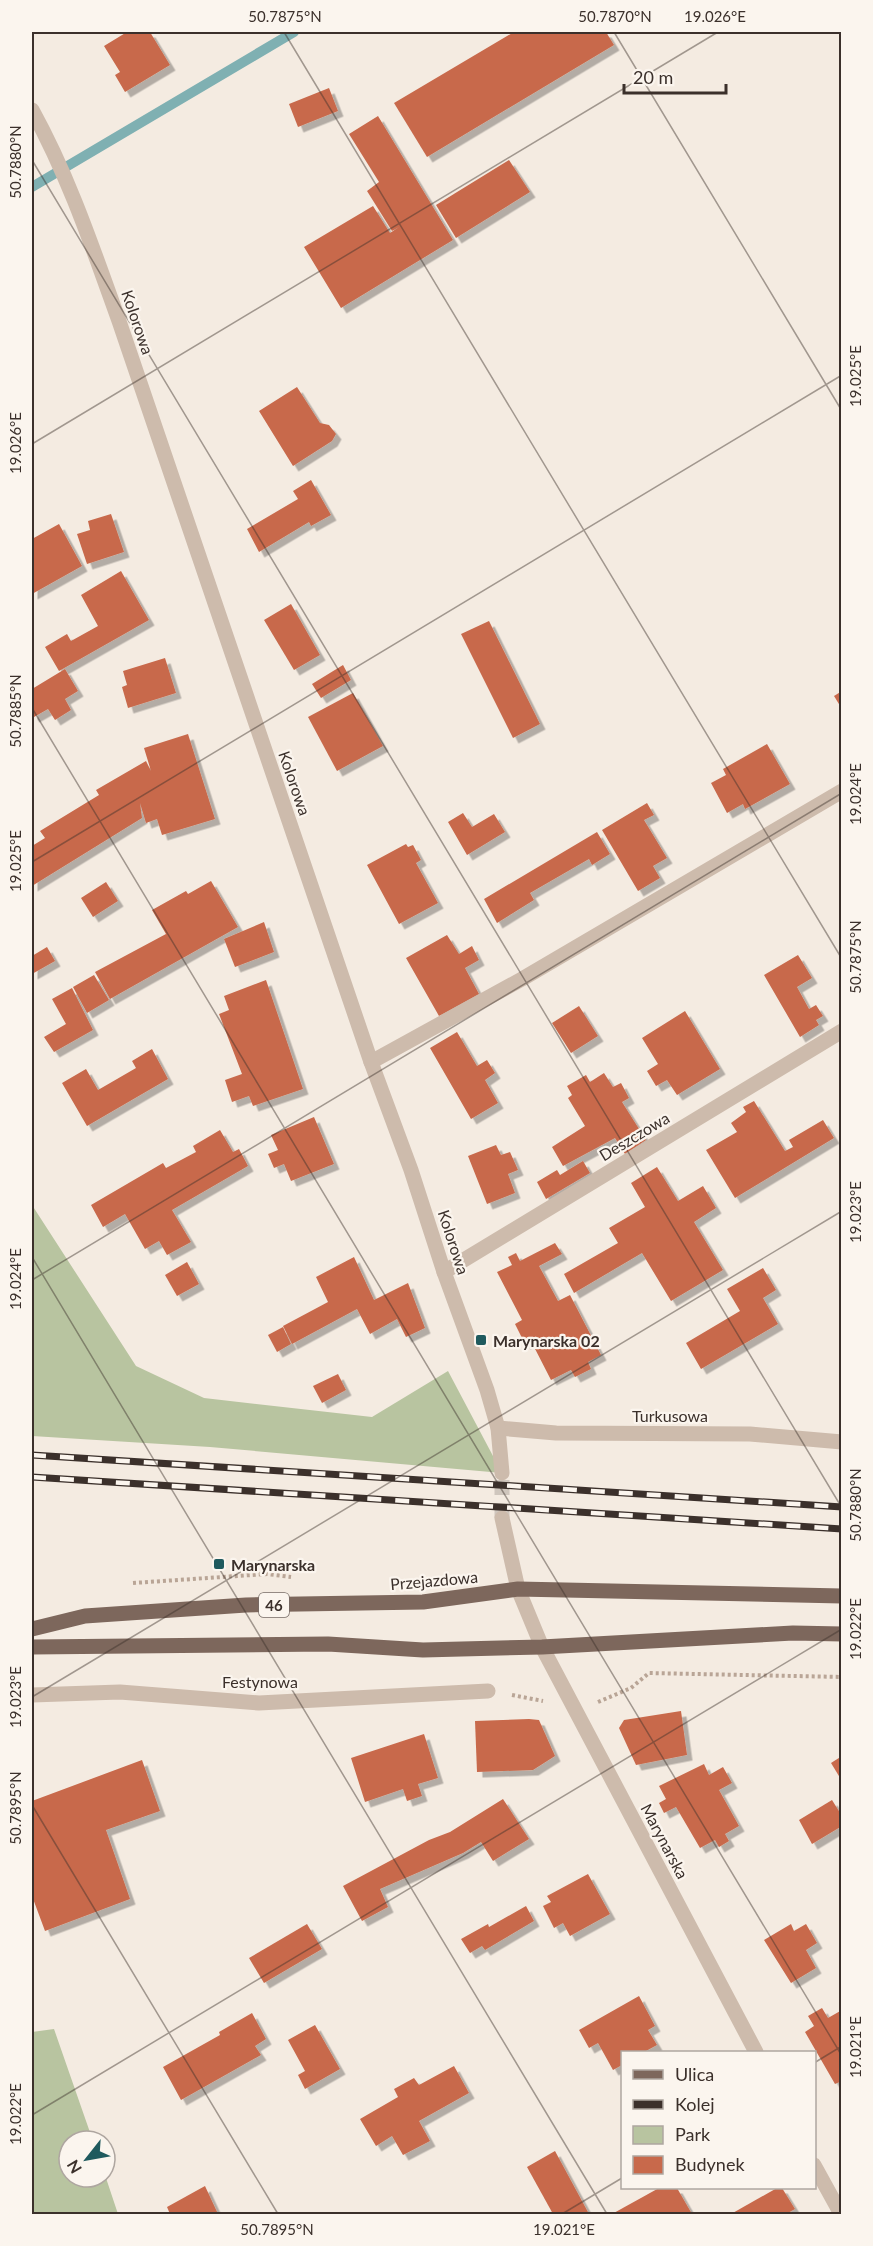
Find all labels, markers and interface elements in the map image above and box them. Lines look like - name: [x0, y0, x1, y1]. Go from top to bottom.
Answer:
- text: 50.7875°N: [248, 7, 322, 25]
- text: 50.7870°N: [578, 7, 652, 25]
- text: 19.026°E: [684, 7, 746, 25]
- scale bar: [624, 57, 726, 95]
- text: 20 m: [633, 66, 673, 88]
- text: 50.7880°N: [6, 125, 24, 199]
- street label: Kolorowa: [118, 287, 158, 357]
- text: 19.025°E: [846, 345, 864, 407]
- text: 19.026°E: [6, 412, 24, 474]
- text: 50.7885°N: [6, 674, 24, 748]
- street label: Kolorowa: [275, 748, 315, 818]
- text: 19.024°E: [846, 763, 864, 825]
- text: 19.025°E: [6, 830, 24, 892]
- text: 50.7875°N: [846, 920, 864, 994]
- street label: Deszczowa: [595, 1108, 673, 1164]
- text: 19.023°E: [846, 1181, 864, 1243]
- street label: Kolorowa: [435, 1207, 473, 1277]
- text: 19.024°E: [6, 1248, 24, 1310]
- place label: Marynarska 02: [493, 1331, 600, 1350]
- marker: Marynarska 02: [474, 1333, 488, 1347]
- street label: Turkusowa: [632, 1406, 708, 1425]
- text: 50.7880°N: [846, 1468, 864, 1542]
- place label: Marynarska: [231, 1555, 315, 1574]
- marker: Marynarska: [212, 1557, 226, 1571]
- street label: Przejazdowa: [389, 1567, 479, 1593]
- road number: 46: [259, 1593, 289, 1617]
- text: 19.022°E: [846, 1598, 864, 1660]
- text: 19.023°E: [6, 1666, 24, 1728]
- street label: Festynowa: [222, 1672, 298, 1691]
- text: 50.7895°N: [6, 1771, 24, 1845]
- street label: Marynarska: [637, 1800, 693, 1882]
- text: 19.021°E: [846, 2016, 864, 2078]
- legend: [621, 2051, 816, 2189]
- text: Ulica: [675, 2063, 714, 2085]
- text: 19.022°E: [6, 2083, 24, 2145]
- text: Kolej: [675, 2093, 715, 2115]
- text: Park: [675, 2123, 711, 2145]
- north arrow: [57, 2129, 117, 2189]
- text: Budynek: [675, 2153, 745, 2175]
- text: N: [62, 2157, 85, 2177]
- text: 50.7895°N: [240, 2220, 314, 2238]
- text: 19.021°E: [533, 2220, 595, 2238]

